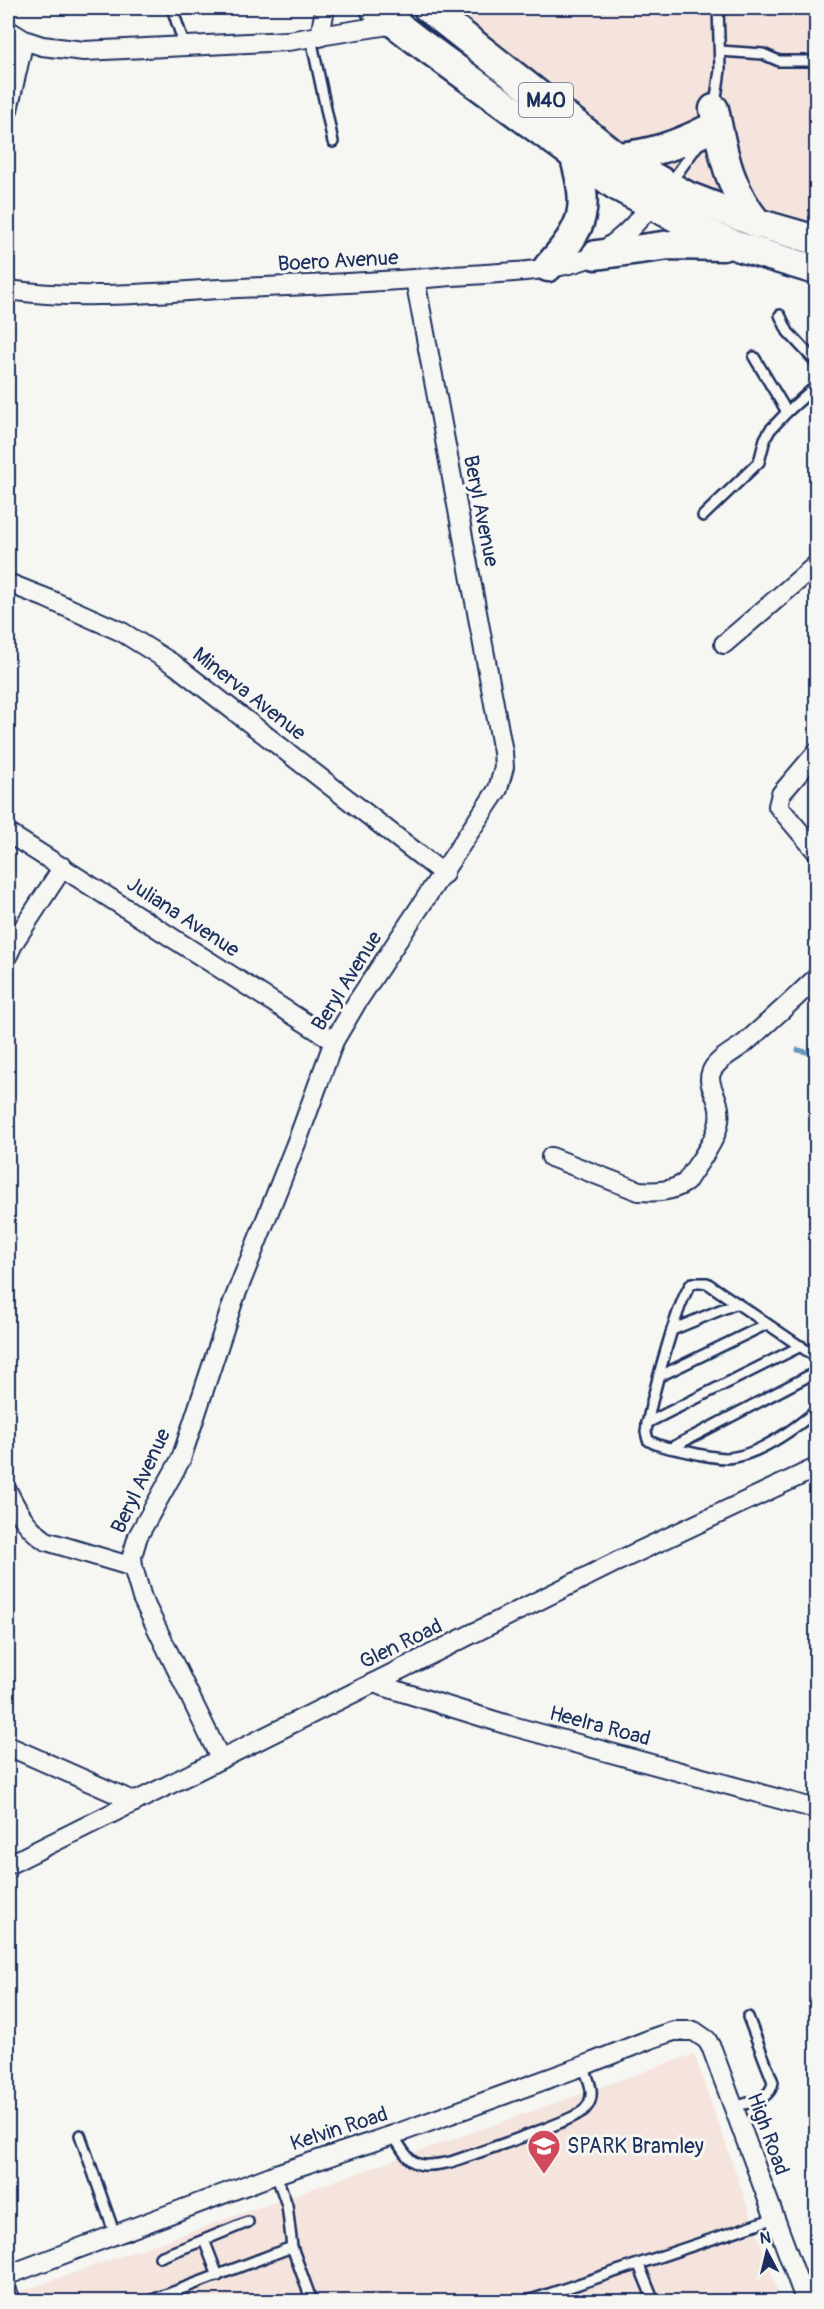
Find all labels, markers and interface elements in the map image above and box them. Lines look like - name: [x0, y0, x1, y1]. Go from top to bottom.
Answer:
- road number: M40: [519, 83, 573, 117]
- street label: Boero Avenue: [277, 244, 400, 278]
- street label: Beryl Avenue: [457, 453, 505, 570]
- street label: Minerva Avenue: [187, 641, 312, 747]
- street label: Juliana Avenue: [121, 870, 245, 964]
- street label: Beryl Avenue: [306, 925, 389, 1036]
- street label: Beryl Avenue: [105, 1424, 177, 1538]
- street label: Glen Road: [355, 1612, 447, 1676]
- street label: Heelra Road: [547, 1700, 653, 1752]
- street label: High Road: [741, 2089, 795, 2179]
- street label: Kelvin Road: [287, 2101, 391, 2157]
- school or university icon: SPARK Bramley: [526, 2128, 562, 2175]
- place label: SPARK Bramley: [567, 2133, 704, 2160]
- north arrow: [737, 2222, 797, 2282]
- text: N: [759, 2227, 772, 2249]

